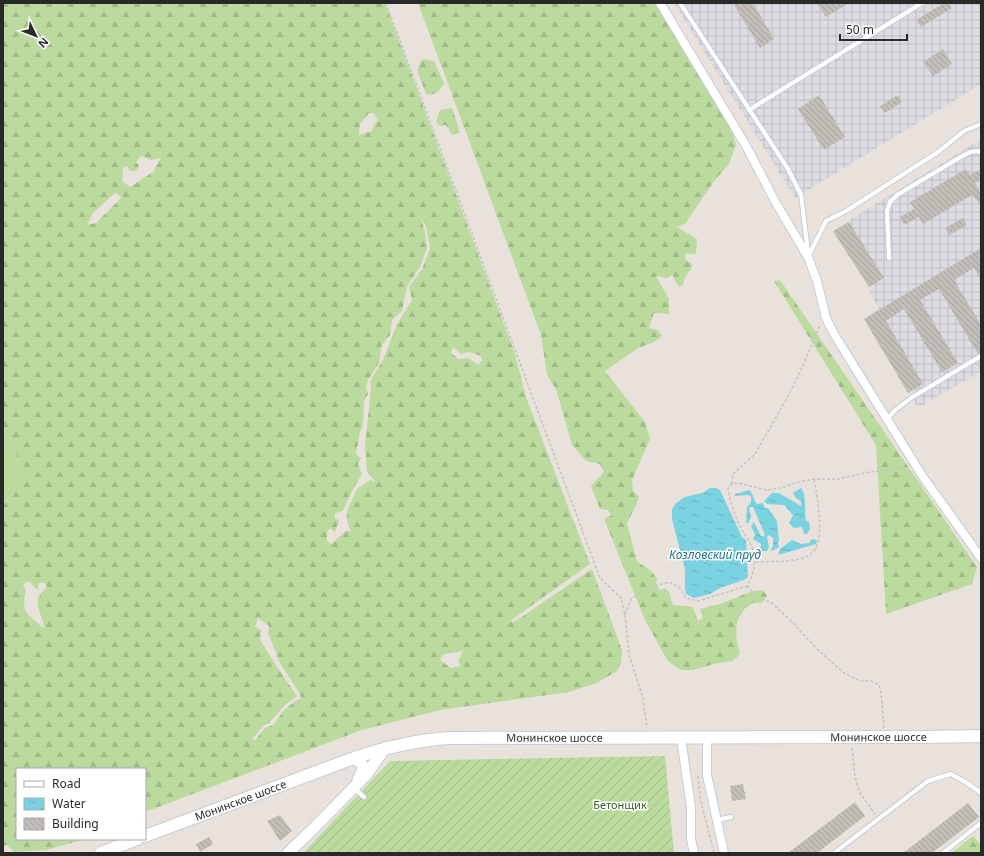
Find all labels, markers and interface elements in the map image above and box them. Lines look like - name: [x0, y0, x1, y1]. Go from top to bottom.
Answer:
- north arrow: [16, 16, 56, 56]
- scale bar: [840, 16, 907, 42]
- text: 50 m: [846, 21, 874, 38]
- text: N: [35, 35, 52, 52]
- water label: Козловский пруд: [669, 546, 761, 563]
- street label: Монинское шоссе: [830, 729, 927, 744]
- street label: Монинское шоссе: [506, 730, 603, 745]
- legend: [16, 768, 146, 840]
- text: Road: [52, 775, 81, 792]
- street label: Монинское шоссе: [193, 776, 288, 824]
- text: Water: [52, 795, 86, 812]
- park label: Бетонщик: [593, 797, 647, 812]
- text: Building: [52, 815, 99, 832]

